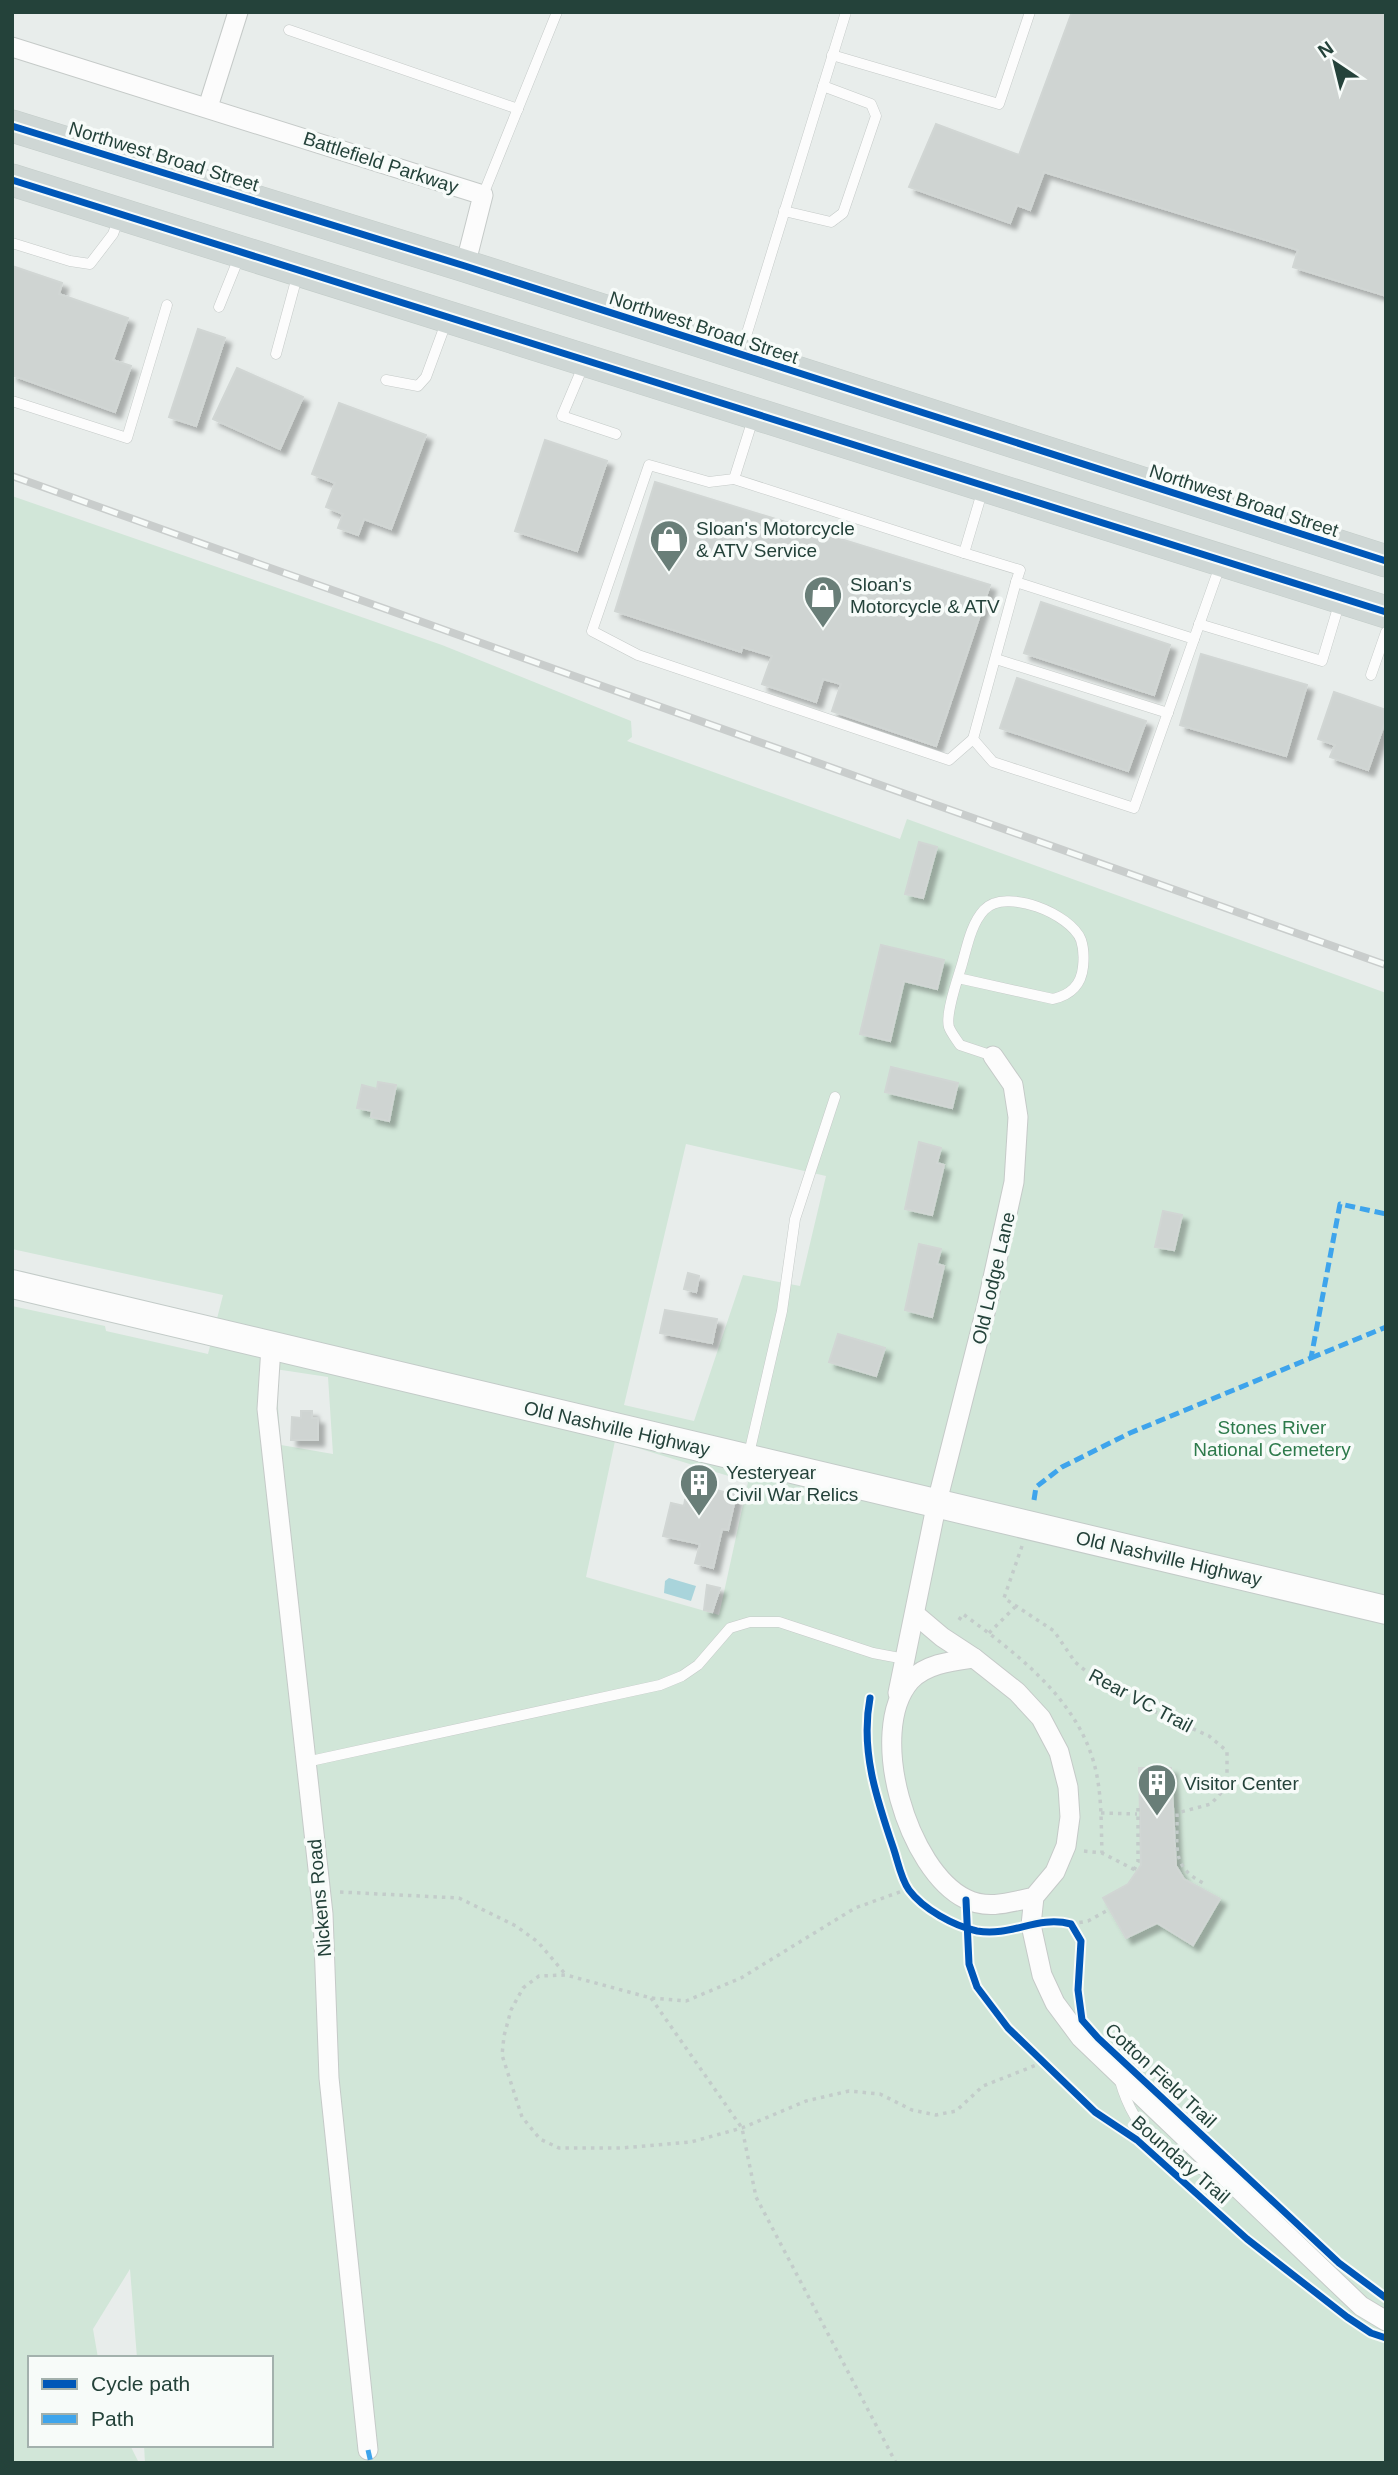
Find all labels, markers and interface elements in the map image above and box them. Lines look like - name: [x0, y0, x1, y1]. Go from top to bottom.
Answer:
- north arrow: [1300, 28, 1370, 98]
- text: N: [1314, 37, 1337, 62]
- street label: Northwest Broad Street: [66, 118, 262, 196]
- street label: Battlefield Parkway: [301, 128, 461, 198]
- street label: Northwest Broad Street: [607, 287, 802, 368]
- street label: Northwest Broad Street: [1147, 460, 1342, 541]
- shop icon: Sloan's Motorcycle & ATV Service: [648, 518, 690, 573]
- place label: Sloan's Motorcycle & ATV Service: [696, 518, 855, 561]
- shop icon: Sloan's Motorcycle & ATV: [802, 574, 844, 629]
- place label: Sloan's Motorcycle & ATV: [850, 574, 1000, 617]
- street label: Old Lodge Lane: [968, 1210, 1019, 1346]
- street label: Old Nashville Highway: [522, 1397, 712, 1460]
- park label: Stones River National Cemetery: [1193, 1417, 1351, 1460]
- building icon: Yesteryear Civil War Relics: [678, 1462, 720, 1517]
- place label: Yesteryear Civil War Relics: [726, 1462, 858, 1505]
- street label: Old Nashville Highway: [1074, 1527, 1264, 1590]
- street label: Rear VC Trail: [1085, 1664, 1196, 1736]
- building icon: Visitor Center: [1136, 1762, 1178, 1817]
- place label: Visitor Center: [1184, 1773, 1299, 1794]
- street label: Nickens Road: [304, 1838, 335, 1958]
- street label: Cotton Field Trail: [1101, 2019, 1220, 2132]
- street label: Boundary Trail: [1128, 2111, 1234, 2207]
- legend: [28, 2356, 273, 2447]
- text: Cycle path: [91, 2372, 190, 2395]
- text: Path: [91, 2407, 134, 2430]

